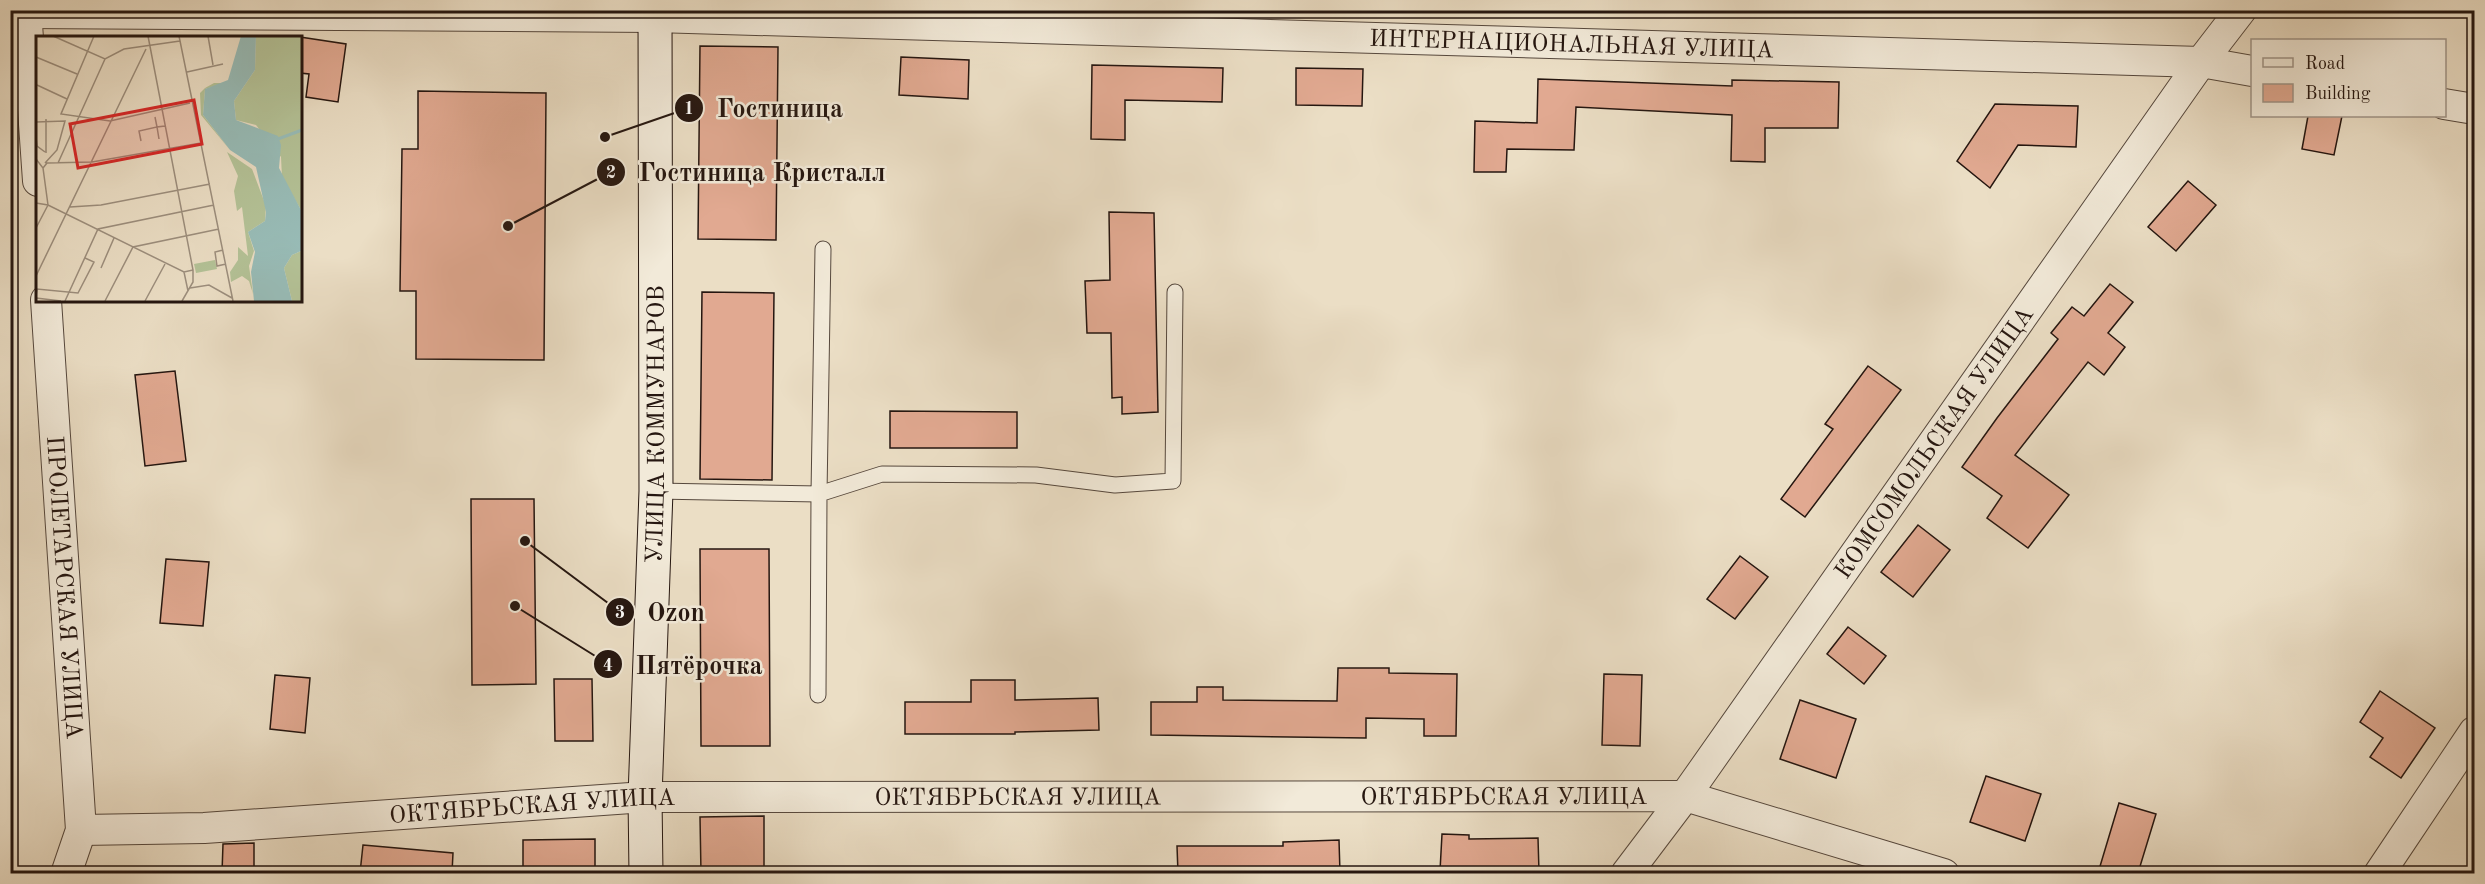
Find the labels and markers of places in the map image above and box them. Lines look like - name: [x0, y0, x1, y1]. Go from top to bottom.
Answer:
- callout: Гостиница: [674, 86, 855, 130]
- callout: Гостиница Кристалл: [596, 150, 897, 194]
- callout: Ozon: [605, 590, 717, 634]
- callout: Пятёрочка: [593, 642, 775, 686]

